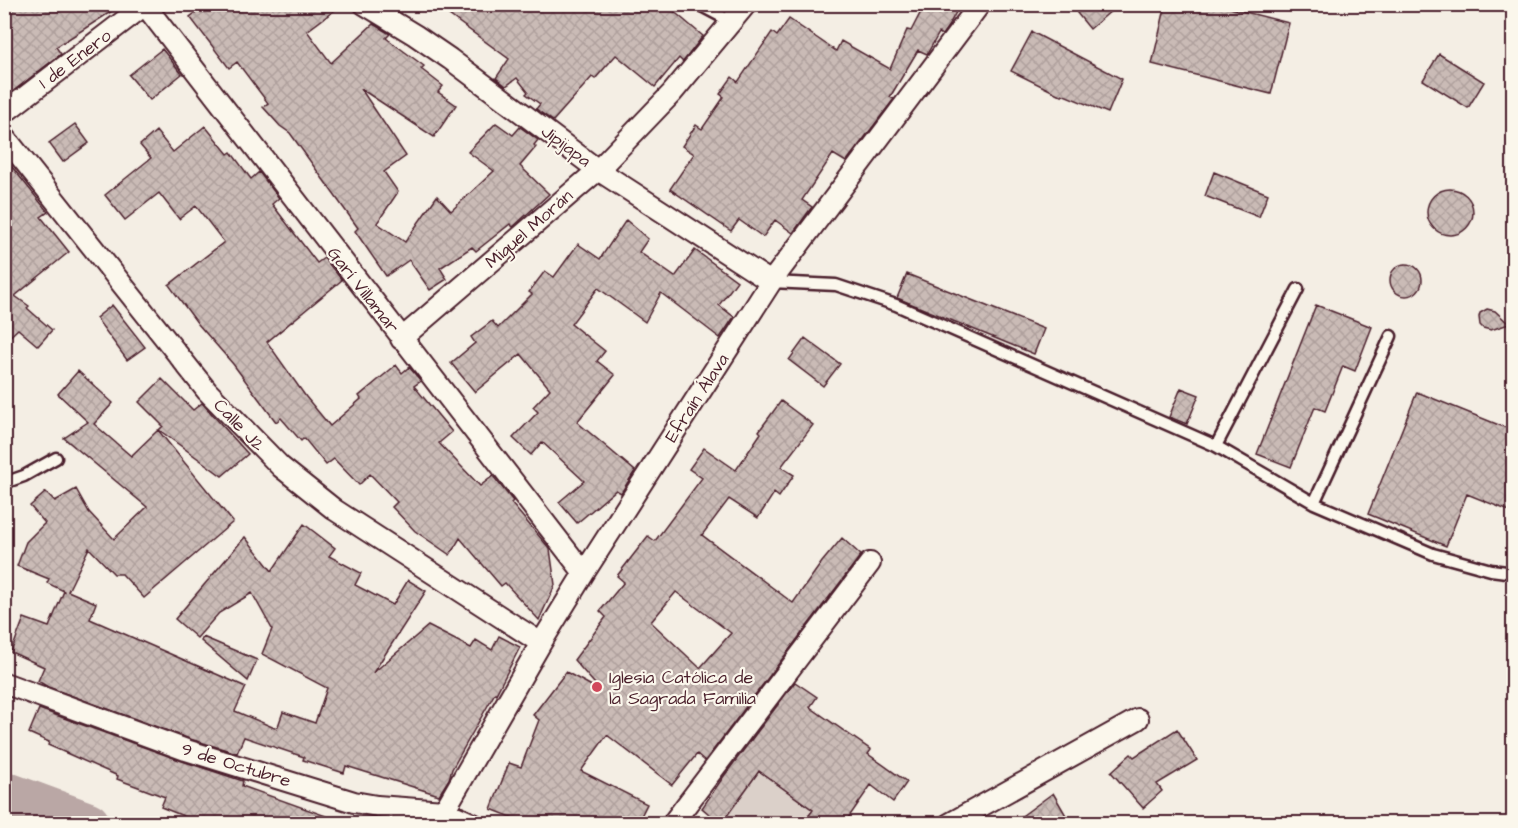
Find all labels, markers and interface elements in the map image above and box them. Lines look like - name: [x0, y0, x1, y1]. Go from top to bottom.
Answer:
- street label: 1 de Enero: [33, 23, 117, 95]
- street label: Jipijapa: [536, 119, 596, 173]
- street label: Miguel Morán: [480, 184, 579, 275]
- street label: Garí Villamar: [321, 242, 405, 338]
- street label: Efraín Álava: [659, 349, 735, 447]
- street label: Calle J2: [208, 393, 271, 457]
- place label: Iglesia Católica de la Sagrada Familia: [609, 665, 756, 712]
- marker: Iglesia Católica de la Sagrada Familia: [590, 680, 604, 694]
- street label: 9 de Octubre: [178, 736, 294, 794]

